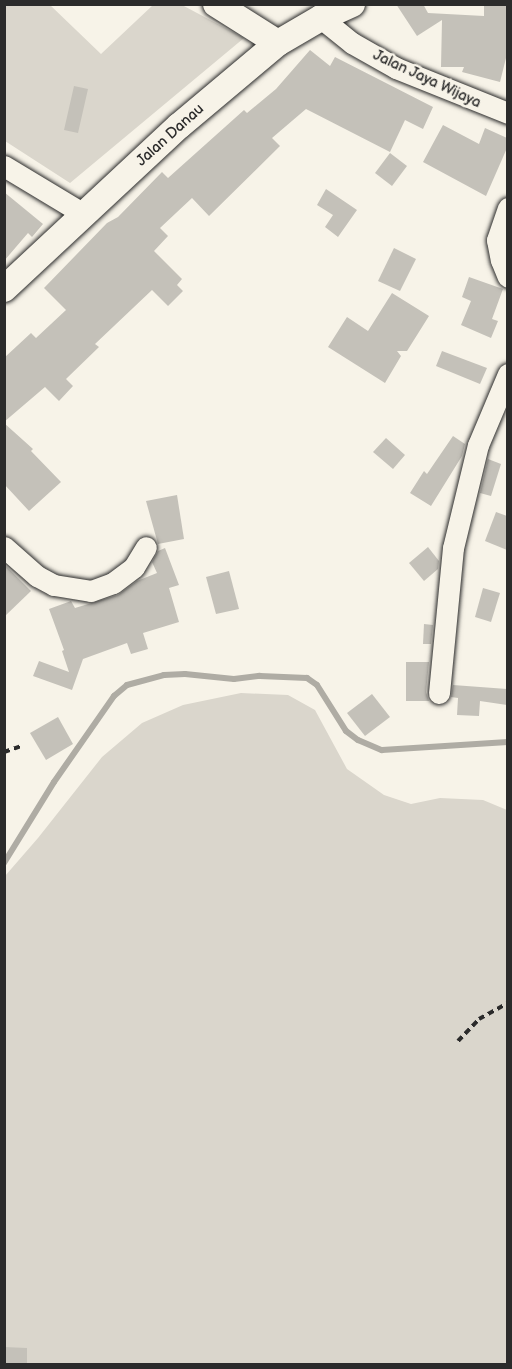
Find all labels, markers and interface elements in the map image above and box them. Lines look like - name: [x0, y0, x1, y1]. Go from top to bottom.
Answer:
- street label: Jalan Jaya Wijaya: [369, 46, 485, 112]
- street label: Jalan Danau: [132, 100, 208, 170]

